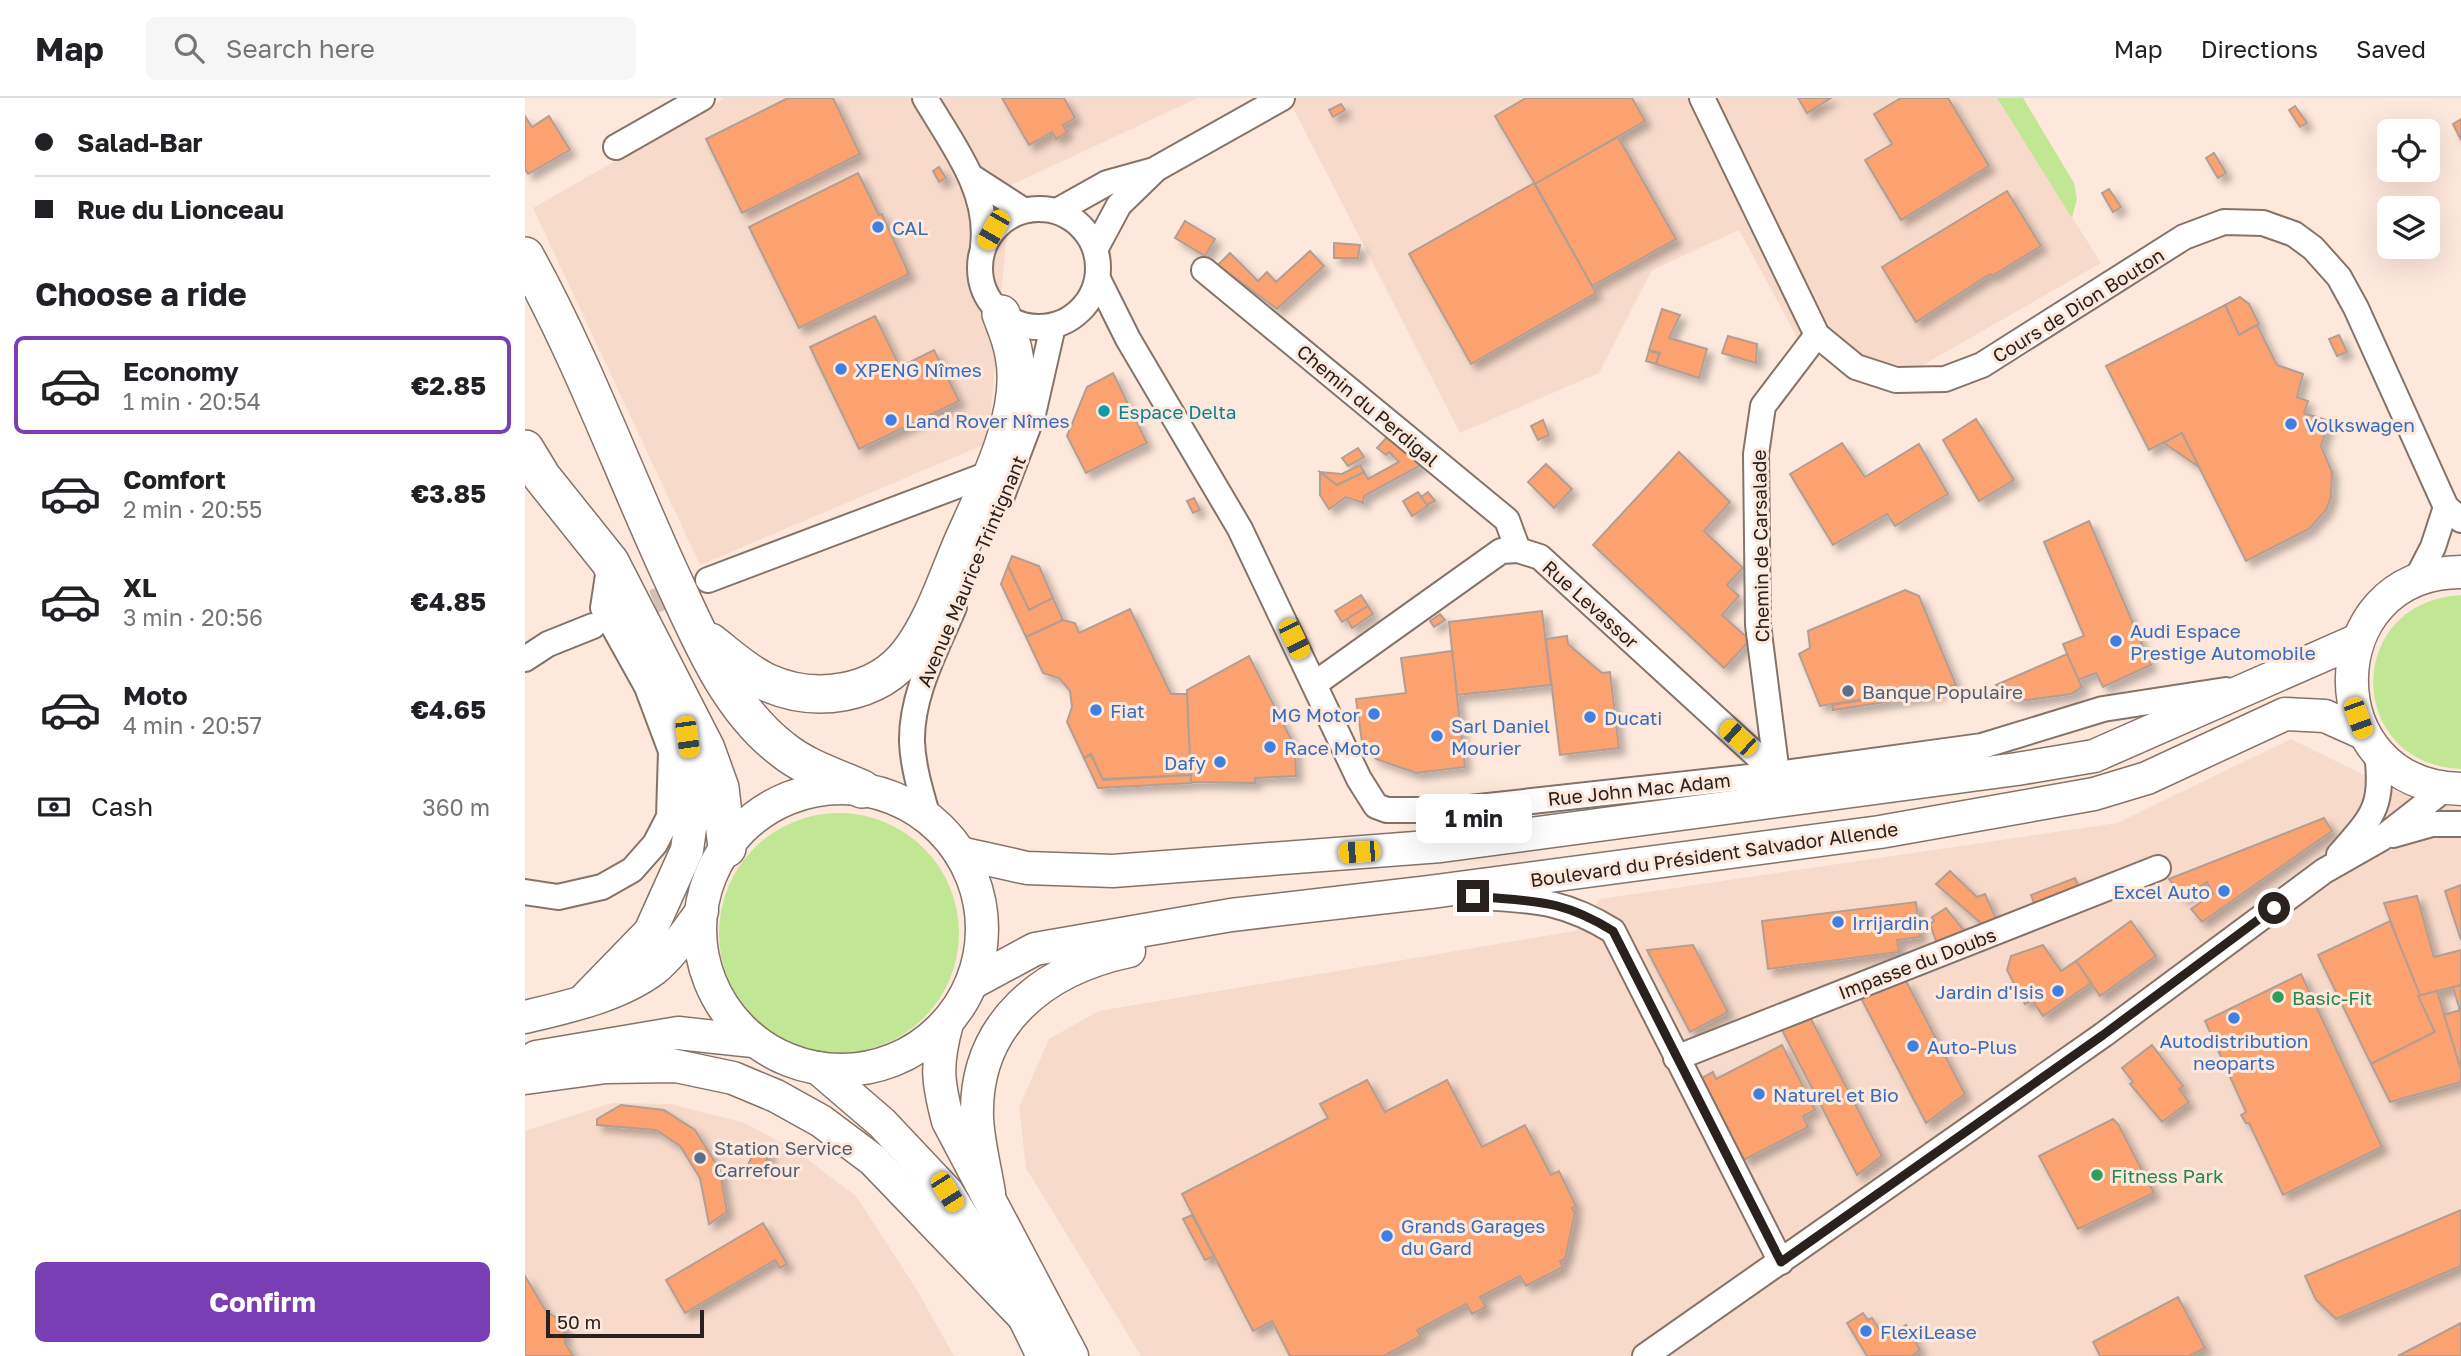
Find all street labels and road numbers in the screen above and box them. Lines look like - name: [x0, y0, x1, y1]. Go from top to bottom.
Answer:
- street label: Cours de Dion Bouton: [1988, 243, 2168, 367]
- street label: Chemin du Perdigal: [1293, 339, 1443, 471]
- street label: Chemin de Carsalade: [1747, 449, 1773, 643]
- street label: Avenue Maurice Trintignant: [912, 452, 1030, 690]
- street label: Rue Levassor: [1538, 555, 1644, 653]
- street label: Rue John Mac Adam: [1546, 768, 1732, 810]
- street label: Boulevard du Président Salvador Allende: [1529, 817, 1899, 891]
- street label: Impasse du Doubs: [1835, 922, 1999, 1004]

